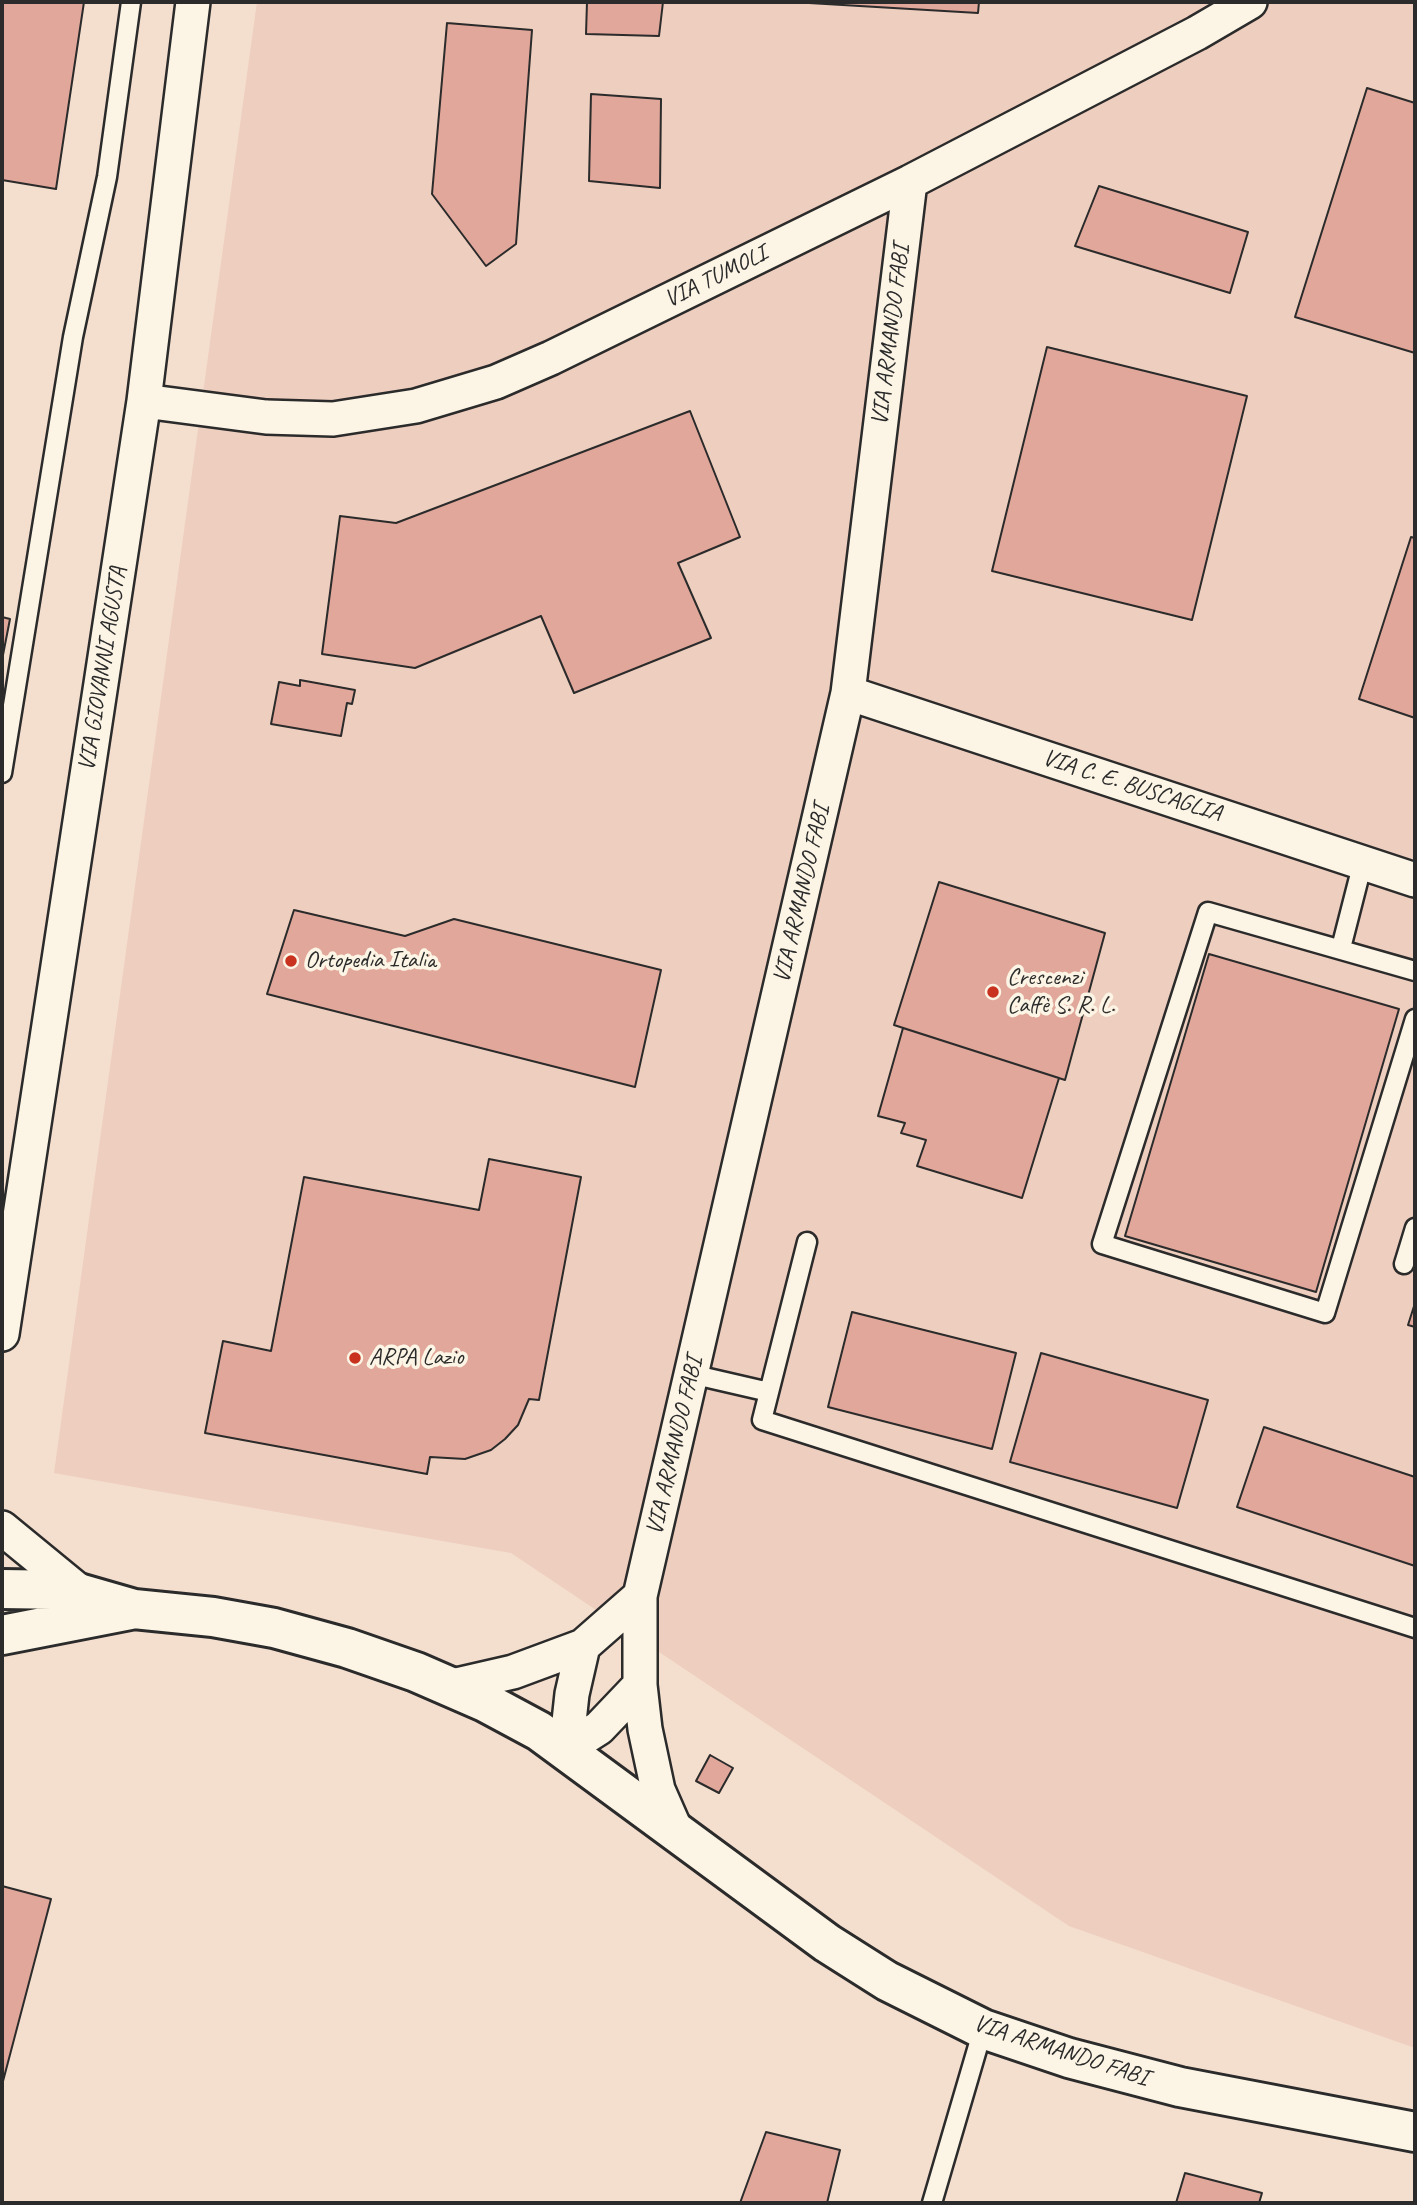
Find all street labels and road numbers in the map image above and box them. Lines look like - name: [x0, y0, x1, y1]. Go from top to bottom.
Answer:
- street label: VIA TUMOLI: [660, 240, 772, 314]
- street label: VIA ARMANDO FABI: [866, 243, 916, 427]
- street label: VIA GIOVANNI AGUSTA: [73, 565, 133, 773]
- street label: VIA C. E. BUSCAGLIA: [1039, 744, 1225, 828]
- street label: VIA ARMANDO FABI: [767, 802, 837, 986]
- street label: VIA ARMANDO FABI: [640, 1354, 710, 1538]
- street label: VIA ARMANDO FABI: [970, 2009, 1152, 2093]

